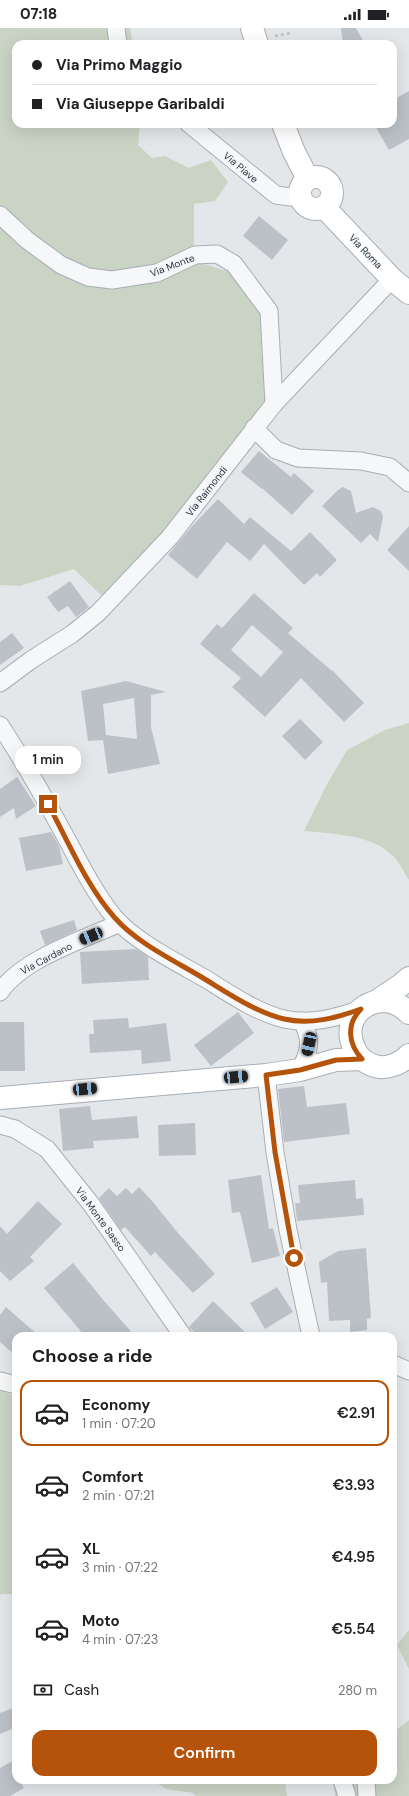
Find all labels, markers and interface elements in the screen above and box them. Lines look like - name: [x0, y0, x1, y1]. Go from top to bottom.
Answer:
- text: 07:18: [20, 4, 57, 24]
- text: Via Primo Maggio: [56, 55, 182, 75]
- text: Via Giuseppe Garibaldi: [56, 94, 225, 114]
- street label: Via Piave: [221, 149, 261, 186]
- street label: Via Roma: [346, 231, 385, 271]
- street label: Via Monte: [148, 251, 197, 280]
- street label: Via Raimondi: [183, 464, 230, 519]
- callout: 1 min: [15, 746, 81, 774]
- text: 1 min: [32, 751, 64, 768]
- route end: [39, 795, 57, 813]
- car: [78, 926, 104, 946]
- street label: Via Cardano: [18, 939, 74, 977]
- car: [301, 1031, 317, 1057]
- car: [224, 1070, 248, 1084]
- car: [73, 1082, 97, 1096]
- street label: Via Monte Sasso: [73, 1184, 128, 1254]
- route start: [285, 1249, 303, 1267]
- text: Choose a ride: [32, 1344, 153, 1368]
- icon: car: [34, 1395, 70, 1431]
- text: Economy: [82, 1395, 150, 1415]
- text: €2.91: [337, 1403, 375, 1423]
- text: 1 min · 07:20: [82, 1415, 156, 1432]
- icon: car: [34, 1467, 70, 1503]
- text: Comfort: [82, 1467, 143, 1487]
- text: €3.93: [333, 1475, 375, 1495]
- text: 2 min · 07:21: [82, 1487, 154, 1504]
- icon: car: [34, 1539, 70, 1575]
- text: XL: [82, 1539, 100, 1559]
- text: €4.95: [332, 1547, 375, 1567]
- text: 3 min · 07:22: [82, 1559, 158, 1576]
- icon: car: [34, 1611, 70, 1647]
- text: Moto: [82, 1611, 120, 1631]
- text: €5.54: [332, 1619, 375, 1639]
- text: 4 min · 07:23: [82, 1631, 158, 1648]
- icon: cash: [32, 1679, 54, 1701]
- text: Cash: [64, 1680, 99, 1700]
- text: 280 m: [338, 1682, 377, 1699]
- button: Confirm: [32, 1730, 377, 1776]

